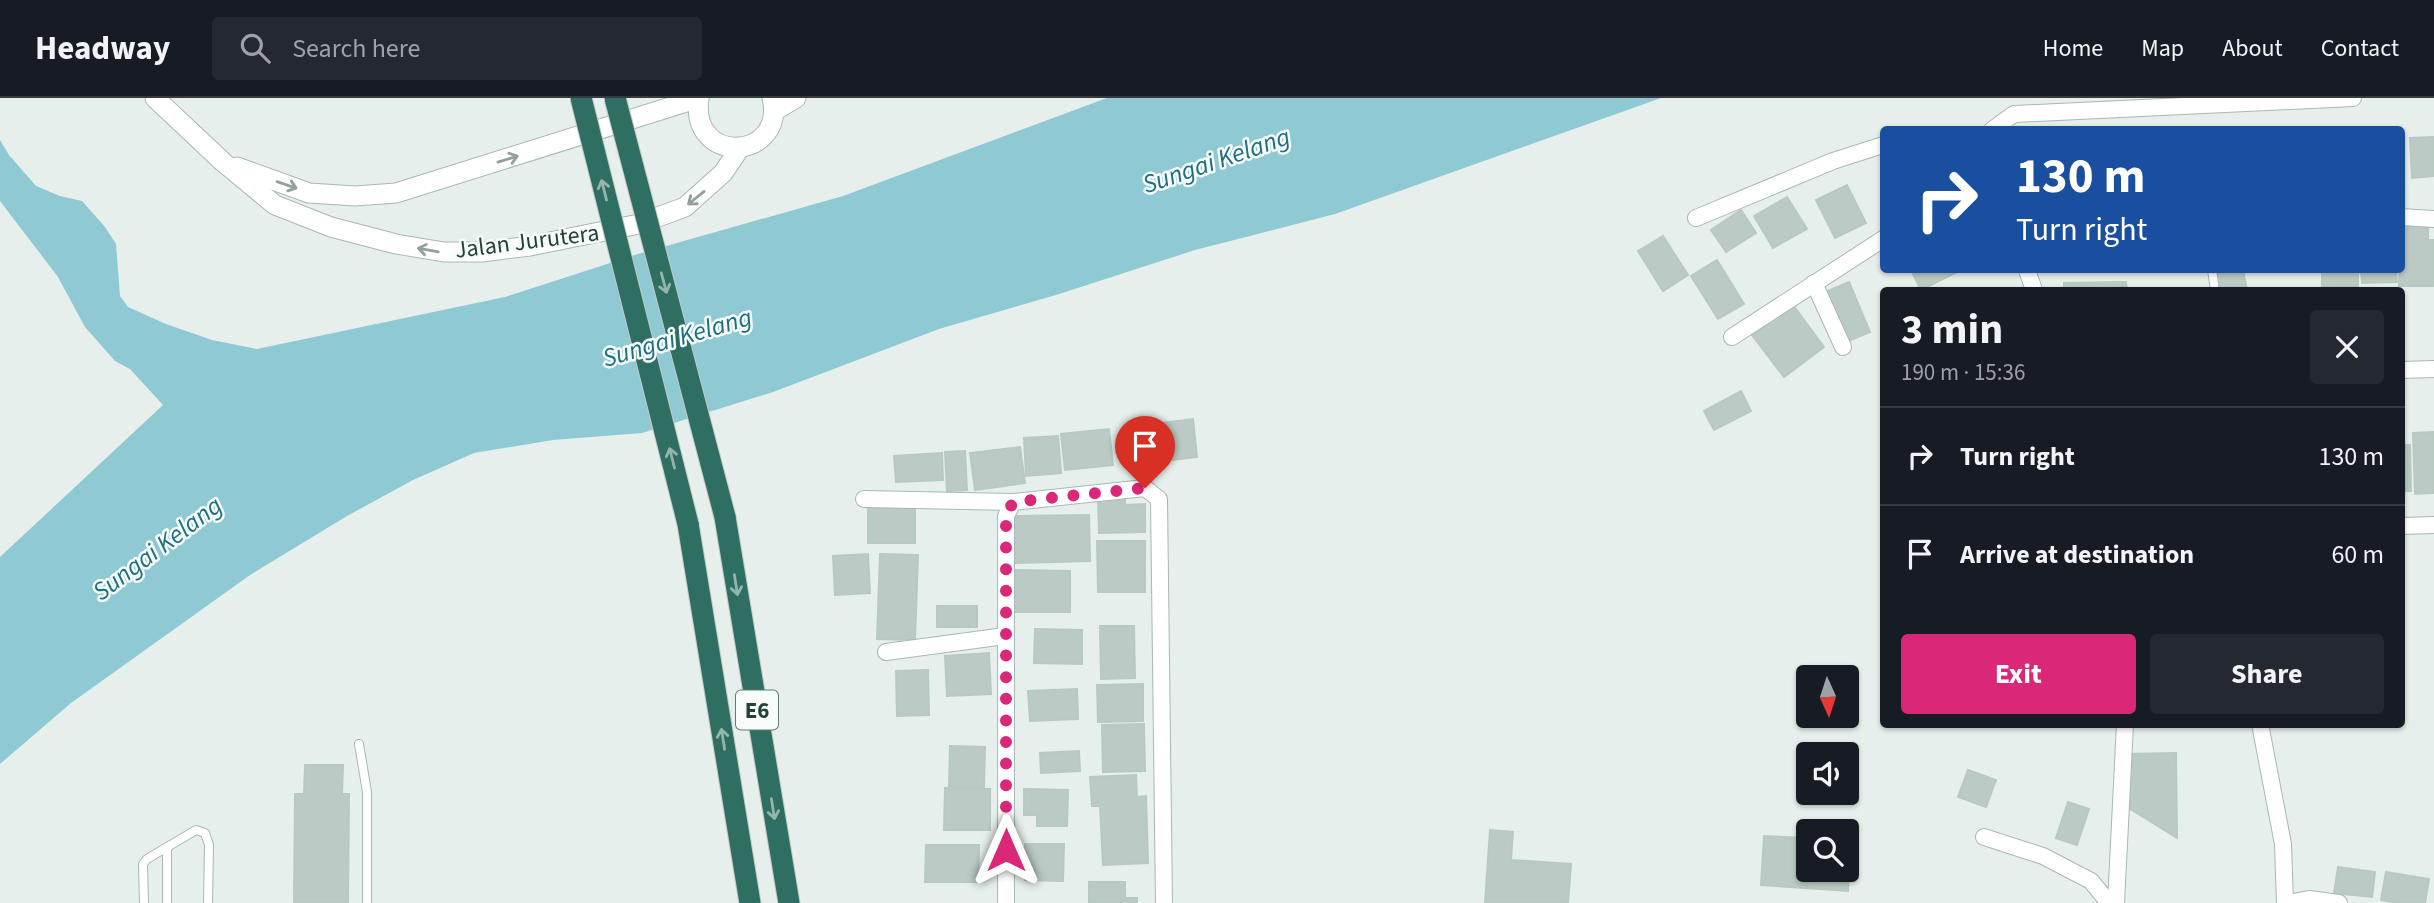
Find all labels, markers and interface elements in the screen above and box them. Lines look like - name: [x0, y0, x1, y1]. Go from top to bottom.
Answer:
- search box: [212, 17, 702, 80]
- text: Headway: [35, 25, 170, 72]
- icon: search: [236, 29, 274, 67]
- text: Search here: [292, 30, 420, 67]
- text: Home: [2043, 31, 2103, 66]
- text: Map: [2141, 31, 2184, 66]
- text: About: [2222, 31, 2283, 66]
- text: Contact: [2321, 31, 2399, 66]
- water label: Sungai Kelang: [1137, 118, 1295, 203]
- text: 130 m: [2016, 142, 2145, 212]
- one-way arrow: [497, 152, 519, 165]
- icon: right: [1901, 154, 1992, 245]
- one-way arrow: [597, 179, 610, 202]
- one-way arrow: [275, 180, 297, 192]
- one-way arrow: [687, 191, 705, 206]
- text: Turn right: [2016, 207, 2147, 253]
- street label: Jalan Jurutera: [453, 215, 601, 268]
- one-way arrow: [417, 243, 440, 256]
- one-way arrow: [658, 271, 671, 293]
- water label: Sungai Kelang: [598, 298, 756, 376]
- text: 3 min: [1901, 300, 2003, 360]
- button: close: [2310, 310, 2384, 384]
- text: 190 m · 15:36: [1901, 356, 2025, 389]
- pin: [1115, 416, 1175, 488]
- icon: arrive: [1126, 427, 1164, 465]
- icon: right: [1901, 437, 1939, 475]
- text: Turn right: [1960, 438, 2075, 475]
- text: 130 m: [2318, 438, 2384, 475]
- one-way arrow: [665, 447, 678, 470]
- water label: Sungai Kelang: [85, 487, 230, 610]
- icon: arrive: [1901, 535, 1939, 573]
- text: Arrive at destination: [1960, 536, 2194, 573]
- text: 60 m: [2331, 536, 2384, 573]
- one-way arrow: [730, 573, 743, 596]
- button: Exit: [1901, 634, 2136, 714]
- button: Share: [2150, 634, 2384, 714]
- north arrow: [1796, 665, 1858, 728]
- map controls: [1796, 665, 1859, 882]
- road number: E6: [736, 690, 778, 730]
- one-way arrow: [716, 728, 729, 751]
- button: sound: [1796, 742, 1859, 805]
- one-way arrow: [767, 797, 780, 820]
- position arrow: [969, 813, 1043, 887]
- button: search: [1796, 819, 1859, 882]

